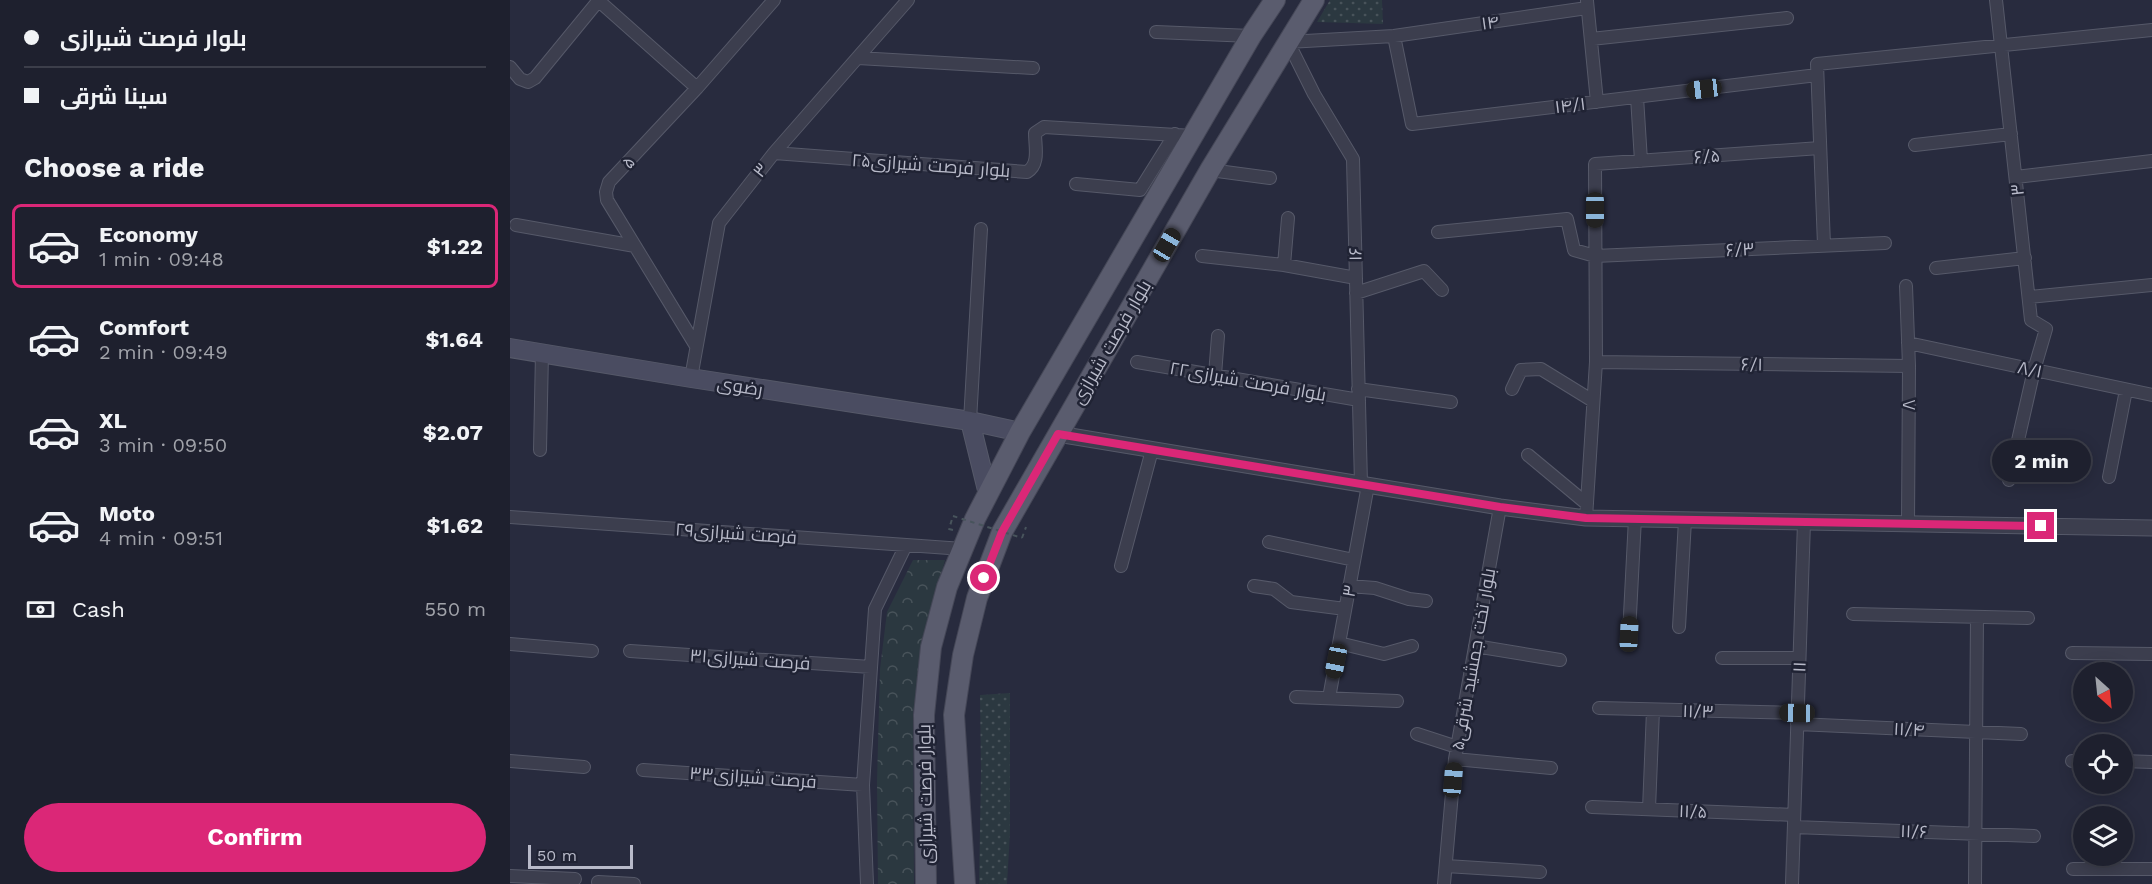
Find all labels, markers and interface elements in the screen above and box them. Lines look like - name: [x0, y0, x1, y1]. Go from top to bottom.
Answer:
- street label: ۱۴: [1480, 10, 1500, 34]
- text: بلوار فرصت شیرازی: [60, 26, 247, 51]
- car: [1685, 78, 1723, 100]
- text: سینا شرقی: [60, 84, 168, 109]
- street label: ۱۴/۱: [1553, 93, 1587, 117]
- street label: ۶/۵: [1693, 145, 1721, 167]
- street label: بلوار فرصت شیرازی۲۵: [851, 149, 1011, 182]
- street label: ۵: [617, 151, 639, 173]
- text: Choose a ride: [24, 152, 204, 184]
- street label: ۳: [748, 159, 772, 181]
- street label: ۳: [2006, 183, 2028, 197]
- car: [1586, 192, 1604, 228]
- icon: car: [27, 219, 81, 273]
- text: Economy: [99, 222, 198, 247]
- car: [1150, 225, 1184, 265]
- text: $1.22: [427, 234, 483, 259]
- street label: ۶/۳: [1725, 238, 1755, 260]
- text: 1 min · 09:48: [99, 247, 224, 271]
- street label: ۱۶: [1344, 247, 1366, 261]
- street label: بلوار فرصت شیرازی: [1067, 276, 1156, 408]
- icon: car: [27, 312, 81, 366]
- text: Comfort: [99, 315, 189, 340]
- text: $1.64: [425, 327, 483, 352]
- text: 2 min · 09:49: [99, 340, 228, 364]
- street label: ۶/۱: [1741, 353, 1763, 375]
- street label: ۸/۱: [2016, 356, 2044, 382]
- street label: بلوار فرصت شیرازی۲۲: [1168, 357, 1328, 406]
- street label: رضوی: [715, 372, 764, 401]
- street label: ۸: [1898, 399, 1919, 411]
- icon: car: [27, 405, 81, 459]
- text: XL: [99, 408, 127, 433]
- text: $2.07: [423, 420, 483, 445]
- text: 3 min · 09:50: [99, 433, 227, 457]
- callout: 2 min: [1992, 439, 2090, 481]
- text: 2 min: [2014, 449, 2069, 473]
- icon: car: [27, 498, 81, 552]
- text: Moto: [99, 501, 155, 526]
- route end: [2027, 512, 2054, 539]
- text: $1.62: [427, 513, 483, 538]
- street label: فرصت شیرازی۲۹: [674, 518, 798, 549]
- text: 4 min · 09:51: [99, 526, 223, 550]
- route start: [970, 564, 997, 591]
- street label: بلوار تخت جمشید شرقی۵: [1447, 566, 1500, 752]
- street label: ۳: [1338, 583, 1360, 599]
- icon: cash: [24, 593, 57, 626]
- text: Cash: [72, 597, 125, 622]
- text: 550 m: [424, 597, 486, 621]
- car: [1619, 616, 1639, 652]
- car: [1324, 642, 1348, 680]
- street label: فرصت شیرازی۳۱: [689, 644, 811, 675]
- street label: ۱۱: [1788, 661, 1810, 673]
- north arrow: [2073, 662, 2133, 722]
- map controls: [2073, 662, 2133, 866]
- street label: ۱۱/۳: [1682, 700, 1714, 722]
- car: [1779, 704, 1815, 722]
- street label: ۱۱/۴: [1893, 718, 1925, 740]
- street label: بلوار فرصت شیرازی: [913, 724, 938, 864]
- button: locate: [2073, 734, 2133, 794]
- car: [1442, 761, 1464, 799]
- street label: فرصت شیرازی۳۳: [689, 762, 817, 793]
- street label: ۱۱/۵: [1678, 800, 1708, 822]
- button: Confirm: [24, 803, 486, 872]
- button: layers: [2073, 806, 2133, 866]
- street label: ۱۱/۶: [1900, 820, 1928, 842]
- scale bar: [528, 842, 633, 870]
- text: 50 m: [537, 846, 577, 865]

